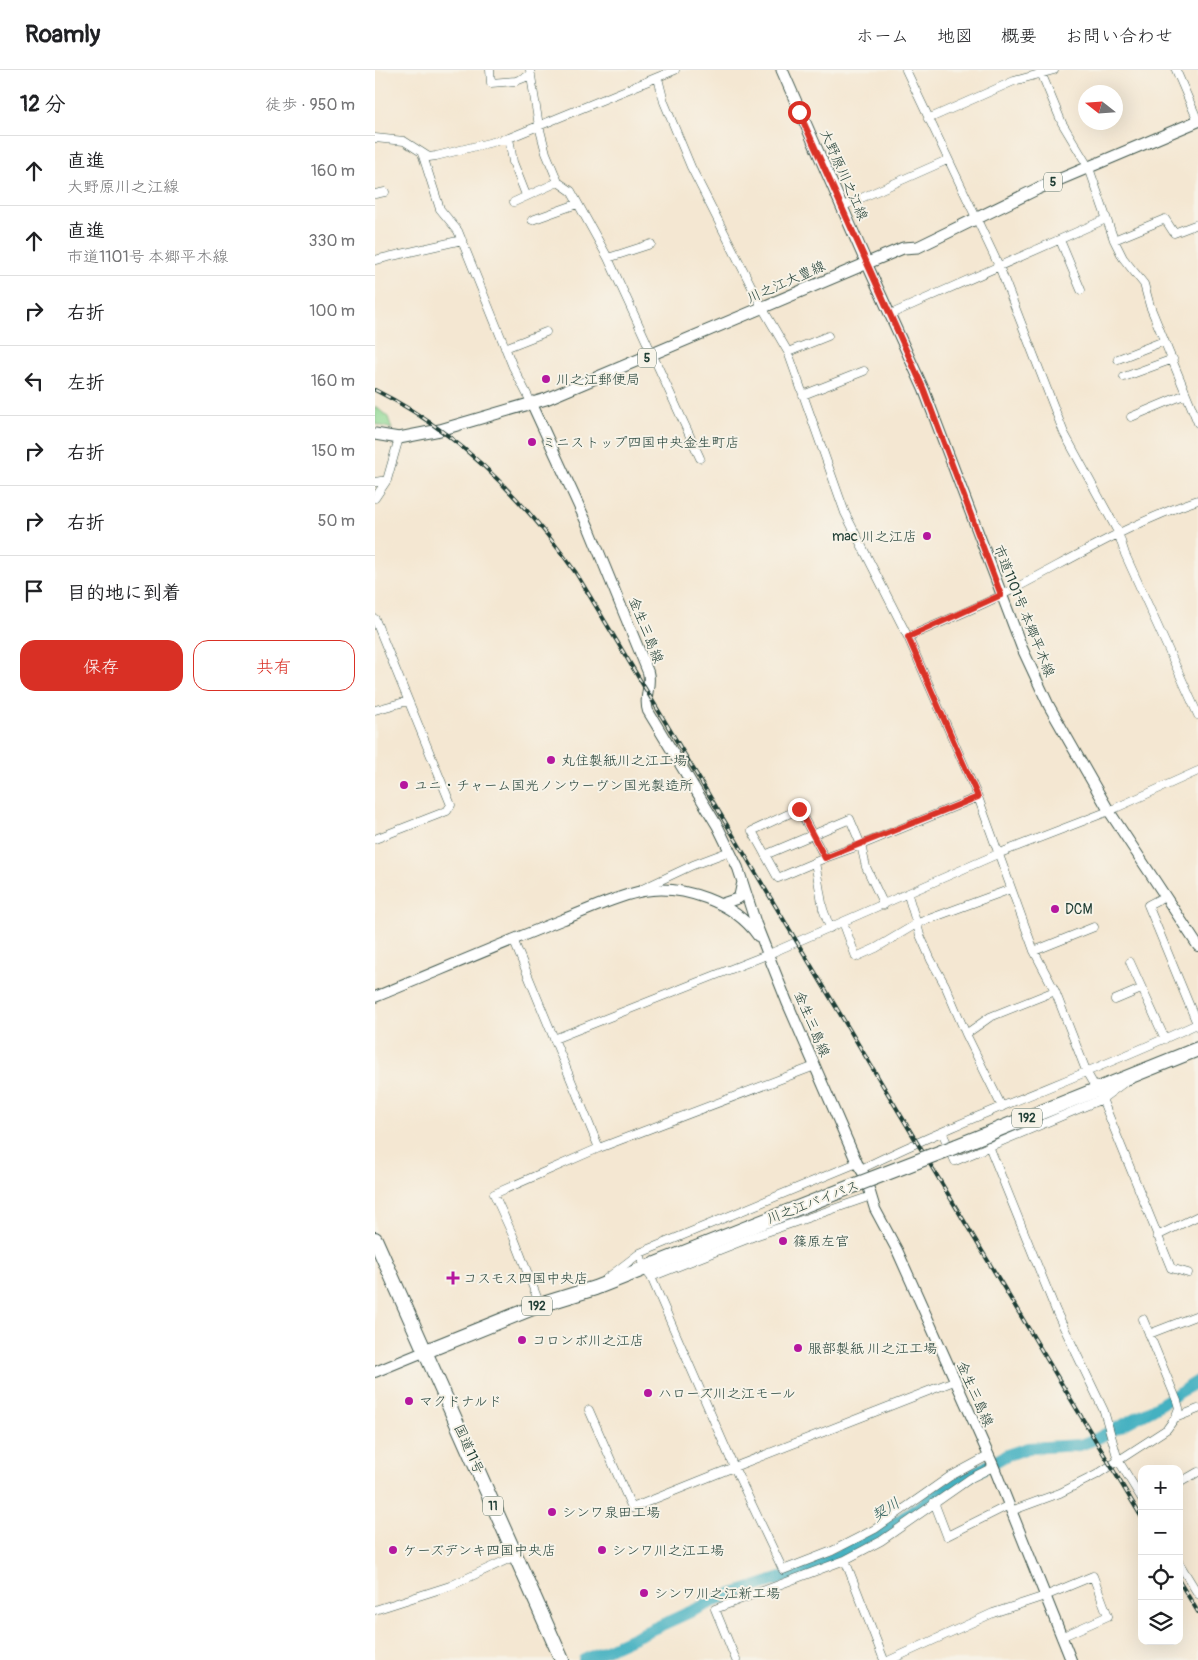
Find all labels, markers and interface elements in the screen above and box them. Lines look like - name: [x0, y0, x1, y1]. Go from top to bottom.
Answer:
- text: Roamly: [25, 20, 100, 49]
- text: ホーム: [856, 25, 909, 48]
- text: 地図: [937, 25, 973, 48]
- text: 概要: [1001, 25, 1037, 48]
- text: お問い合わせ: [1065, 25, 1173, 48]
- north arrow: [1078, 85, 1123, 130]
- text: 12 分: [20, 91, 66, 118]
- text: 徒歩 · 950 m: [265, 95, 355, 115]
- route start: [788, 101, 811, 124]
- street label: 大野原川之江線: [816, 127, 872, 223]
- text: 直進: [67, 149, 105, 173]
- icon: ahead: [20, 157, 48, 185]
- text: 160 m: [311, 161, 355, 181]
- road number: 5: [1044, 172, 1062, 191]
- text: 大野原川之江線: [67, 177, 179, 197]
- text: 直進: [67, 219, 105, 243]
- icon: ahead: [20, 227, 48, 255]
- text: 330 m: [309, 231, 355, 251]
- text: 市道1101号 本郷平木線: [67, 247, 228, 267]
- street label: 川之江大豊線: [744, 257, 828, 307]
- icon: right: [20, 297, 48, 325]
- text: 右折: [67, 301, 105, 325]
- text: 100 m: [309, 301, 355, 321]
- road number: 5: [638, 348, 656, 368]
- icon: left: [20, 367, 48, 395]
- text: 左折: [67, 371, 105, 395]
- text: 160 m: [311, 371, 355, 391]
- place label: 川之江郵便局: [556, 371, 640, 388]
- marker: 川之江郵便局: [540, 373, 552, 385]
- place label: ミニストップ四国中央金生町店: [542, 434, 739, 451]
- marker: ミニストップ四国中央金生町店: [526, 436, 538, 448]
- icon: right: [20, 437, 48, 465]
- text: 右折: [67, 441, 105, 465]
- text: 150 m: [311, 441, 355, 461]
- icon: right: [20, 507, 48, 535]
- text: 右折: [67, 511, 105, 535]
- text: 50 m: [318, 511, 355, 531]
- place label: mac 川之江店: [832, 528, 917, 545]
- marker: mac 川之江店: [921, 530, 933, 542]
- street label: 市道1101号 本郷平木線: [990, 542, 1058, 680]
- icon: arrive: [20, 577, 48, 605]
- text: 目的地に到着: [67, 581, 181, 605]
- street label: 金生三島線: [625, 594, 667, 666]
- button: 保存: [20, 640, 183, 691]
- button: 共有: [193, 640, 355, 691]
- place label: 丸住製紙川之江工場: [561, 752, 687, 769]
- marker: 丸住製紙川之江工場: [545, 754, 557, 766]
- place label: ユニ・チャーム国光ノンウーヴン国光製造所: [414, 777, 693, 794]
- marker: ユニ・チャーム国光ノンウーヴン国光製造所: [398, 779, 410, 791]
- route end: [788, 798, 811, 821]
- place label: DCM: [1065, 901, 1093, 918]
- marker: DCM: [1049, 903, 1061, 915]
- street label: 金生三島線: [791, 988, 833, 1060]
- road number: 192: [1012, 1108, 1042, 1128]
- street label: 川之江バイパス: [764, 1177, 862, 1227]
- place label: 篠原左官: [793, 1233, 849, 1250]
- marker: 篠原左官: [777, 1235, 789, 1247]
- place label: コスモス四国中央店: [463, 1270, 588, 1287]
- marker: コスモス四国中央店: [447, 1272, 459, 1284]
- road number: 192: [522, 1296, 552, 1316]
- place label: コロンボ川之江店: [532, 1332, 644, 1349]
- marker: コロンボ川之江店: [516, 1334, 528, 1346]
- place label: 服部製紙 川之江工場: [808, 1340, 937, 1357]
- marker: 服部製紙 川之江工場: [792, 1342, 804, 1354]
- street label: 金生三島線: [953, 1359, 997, 1429]
- place label: ハローズ川之江モール: [658, 1385, 796, 1402]
- marker: ハローズ川之江モール: [642, 1387, 654, 1399]
- place label: マクドナルド: [419, 1393, 502, 1410]
- marker: マクドナルド: [403, 1395, 415, 1407]
- street label: 国道11号: [450, 1421, 488, 1477]
- map controls: [1138, 1465, 1183, 1645]
- button: +: [1138, 1465, 1183, 1510]
- water label: 契川: [868, 1494, 904, 1526]
- road number: 11: [483, 1496, 503, 1515]
- place label: シンワ泉田工場: [562, 1504, 660, 1521]
- marker: シンワ泉田工場: [546, 1506, 558, 1518]
- button: −: [1138, 1510, 1183, 1555]
- place label: ケーズデンキ四国中央店: [403, 1542, 556, 1559]
- place label: シンワ川之江工場: [612, 1542, 724, 1559]
- marker: ケーズデンキ四国中央店: [387, 1544, 399, 1556]
- marker: シンワ川之江工場: [596, 1544, 608, 1556]
- button: locate: [1138, 1555, 1183, 1600]
- place label: シンワ川之江新工場: [654, 1585, 780, 1602]
- marker: シンワ川之江新工場: [638, 1587, 650, 1599]
- button: layers: [1138, 1600, 1183, 1645]

